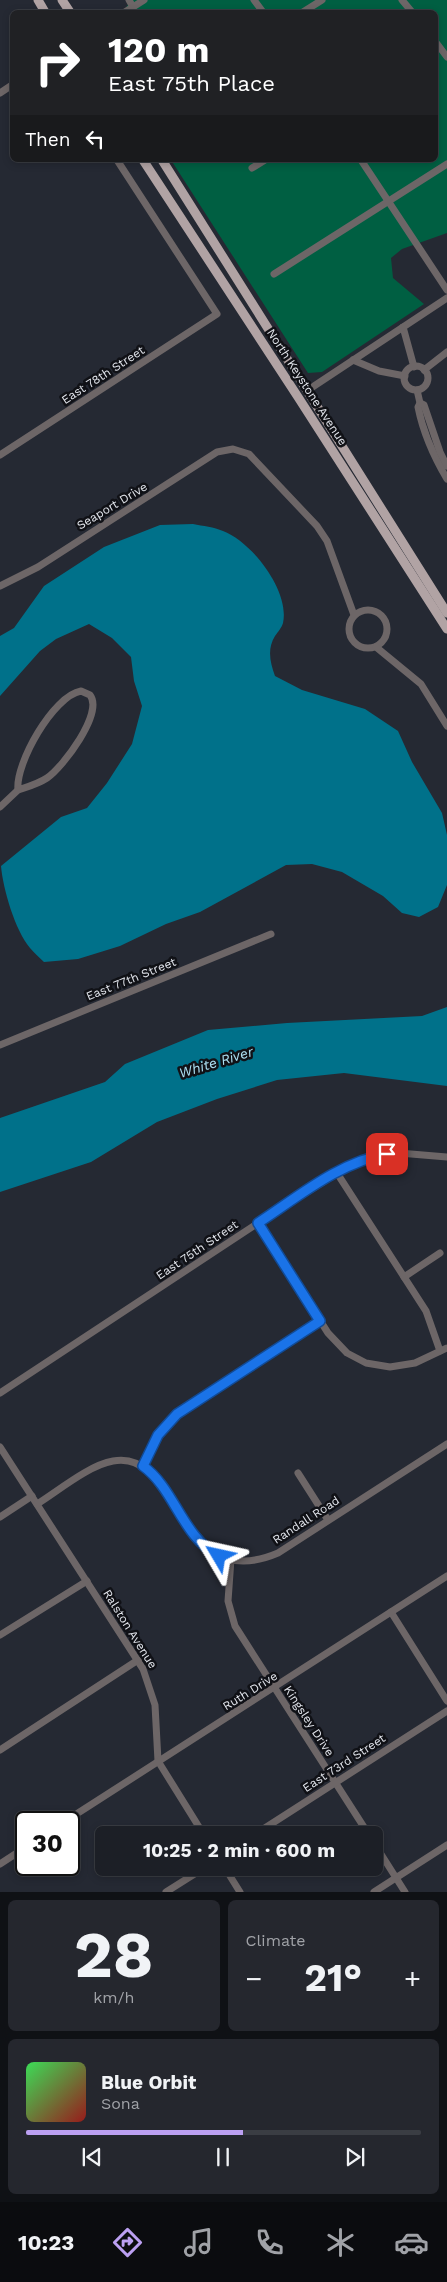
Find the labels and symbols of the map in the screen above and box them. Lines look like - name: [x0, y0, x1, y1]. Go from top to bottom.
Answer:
- street label: North Keystone Avenue: [264, 326, 350, 448]
- street label: East 78th Street: [59, 343, 147, 407]
- street label: Seaport Drive: [74, 479, 150, 533]
- street label: East 77th Street: [84, 955, 178, 1003]
- water label: White River: [177, 1043, 255, 1081]
- pin: [366, 1133, 408, 1175]
- street label: East 75th Street: [153, 1217, 241, 1283]
- street label: Randall Road: [270, 1493, 342, 1547]
- position arrow: [192, 1529, 244, 1581]
- street label: Ralston Avenue: [100, 1587, 160, 1671]
- street label: Ruth Drive: [220, 1669, 280, 1713]
- street label: Kingsley Drive: [281, 1683, 337, 1759]
- street label: East 73rd Street: [300, 1731, 388, 1795]
- speed limit sign: 30: [15, 1811, 80, 1876]

